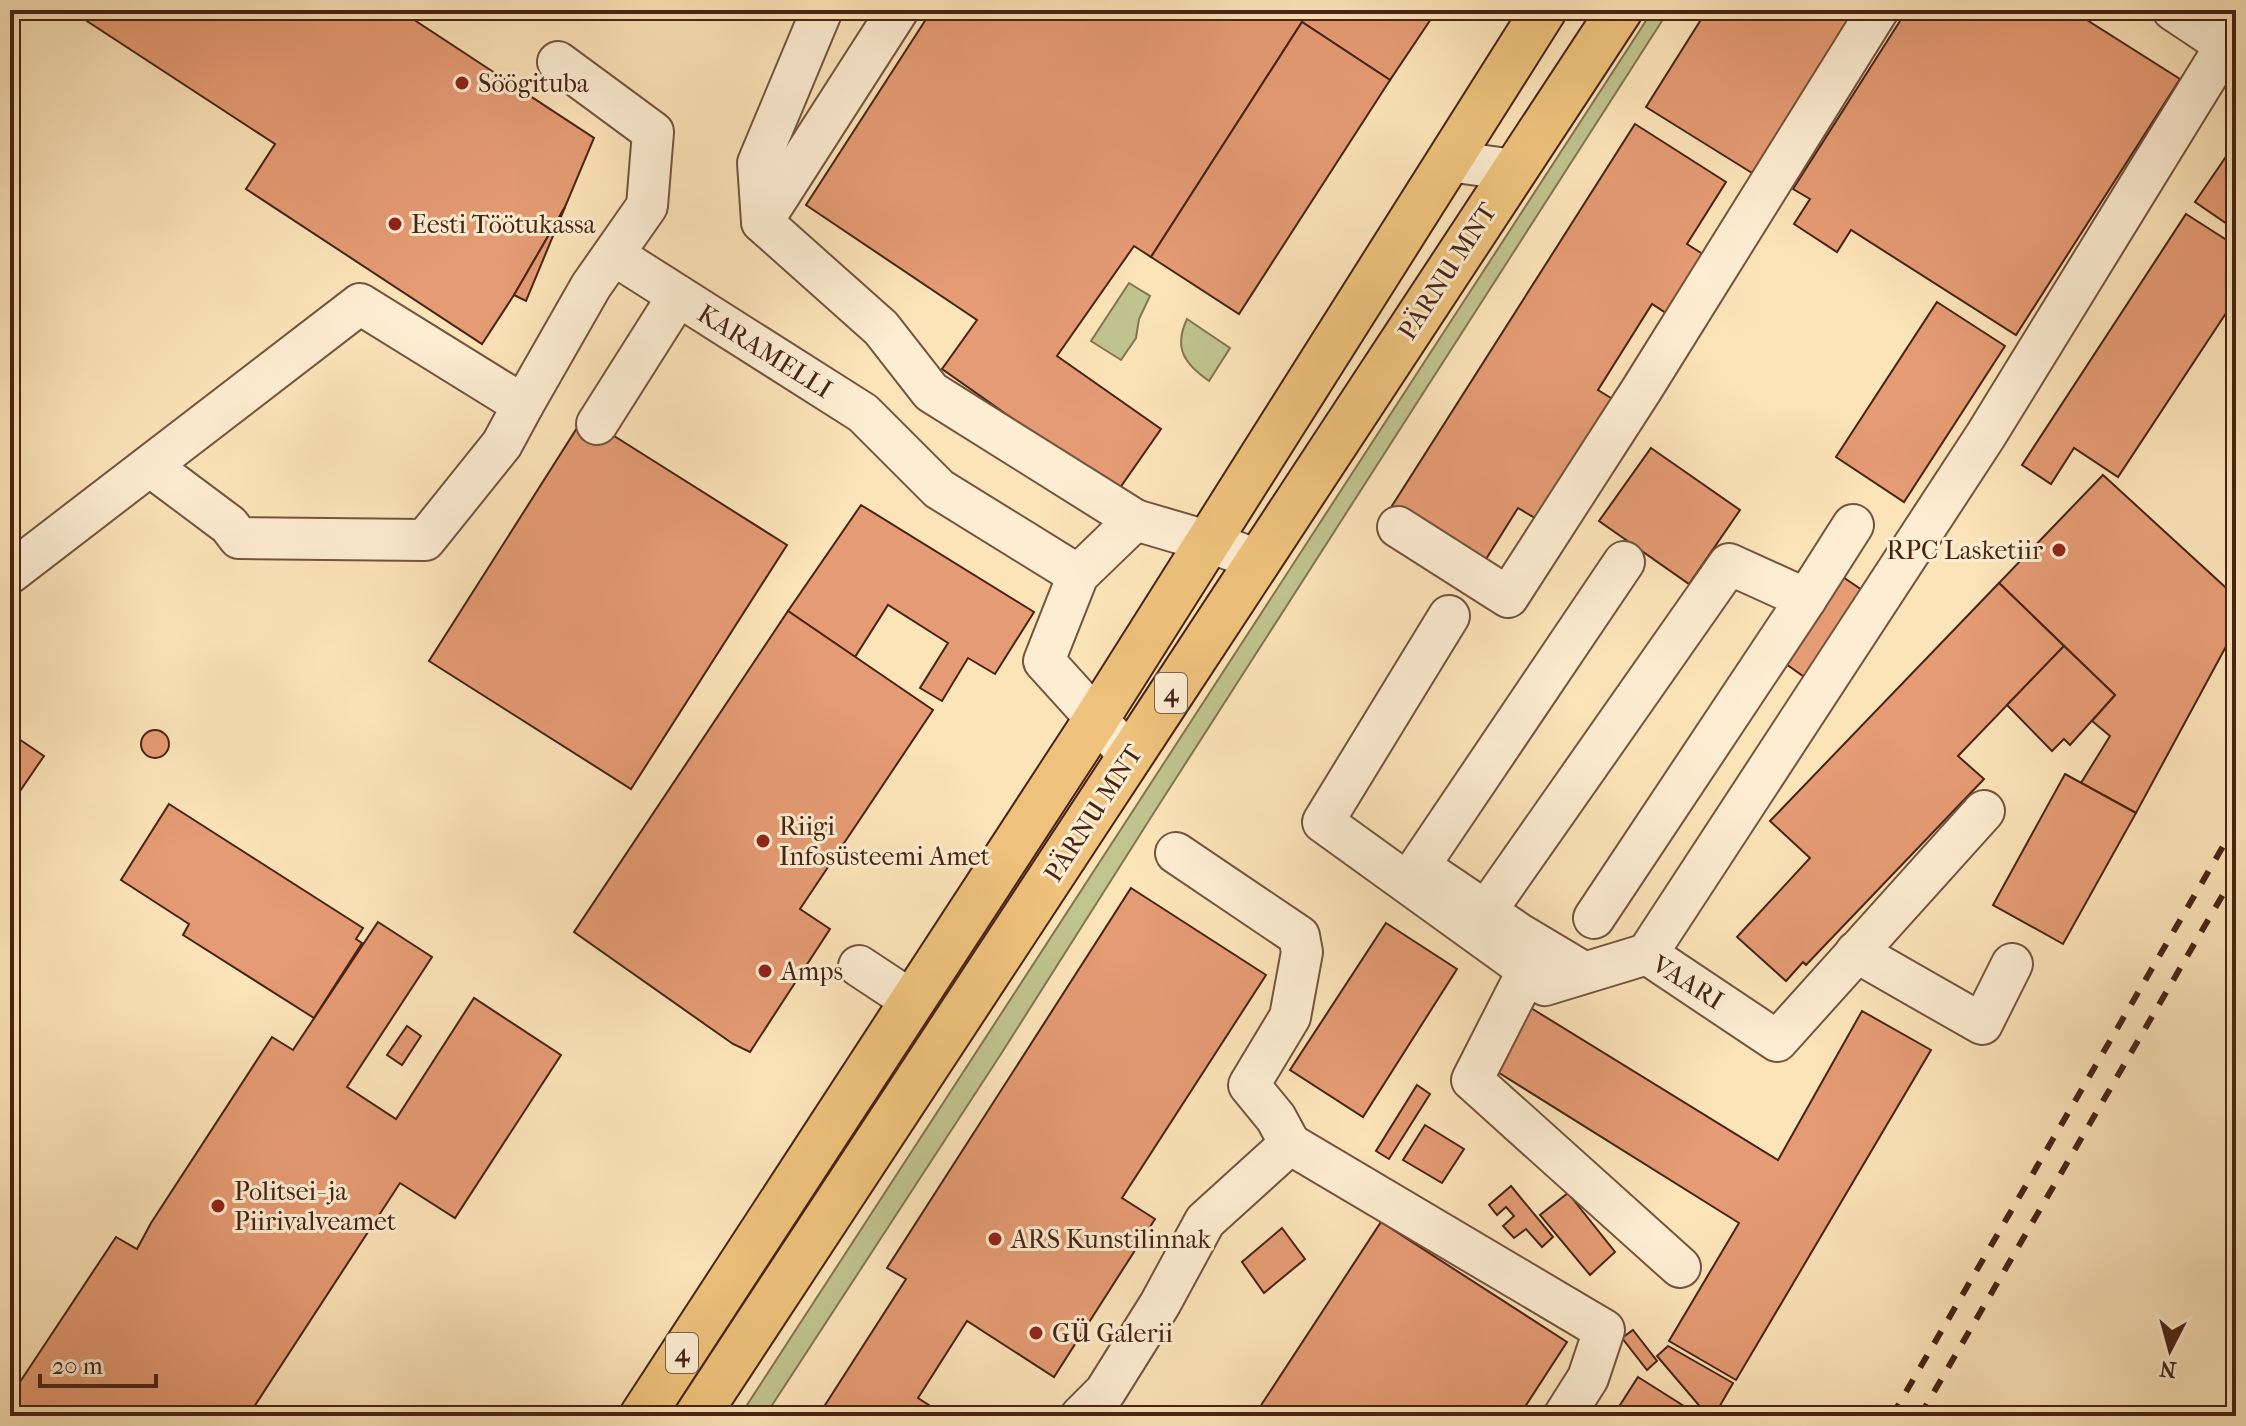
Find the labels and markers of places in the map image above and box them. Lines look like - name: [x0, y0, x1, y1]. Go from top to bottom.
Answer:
- place label: Söögituba: [478, 68, 590, 99]
- marker: Söögituba: [453, 74, 471, 92]
- place label: Eesti Töötukassa: [411, 209, 597, 240]
- marker: Eesti Töötukassa: [386, 215, 404, 233]
- place label: RPC Lasketiir: [1886, 535, 2043, 566]
- marker: RPC Lasketiir: [2050, 541, 2068, 559]
- place label: Riigi Infosüsteemi Amet: [779, 811, 991, 872]
- marker: Riigi Infosüsteemi Amet: [754, 832, 772, 850]
- place label: Amps: [780, 956, 843, 987]
- marker: Amps: [756, 962, 774, 980]
- place label: Politsei- ja Piirivalveamet: [234, 1176, 397, 1237]
- marker: Politsei- ja Piirivalveamet: [209, 1197, 227, 1215]
- place label: ARS Kunstilinnak: [1010, 1224, 1212, 1255]
- marker: ARS Kunstilinnak: [986, 1230, 1004, 1248]
- place label: GÜ Galerii: [1052, 1318, 1173, 1349]
- marker: GÜ Galerii: [1027, 1324, 1045, 1342]

